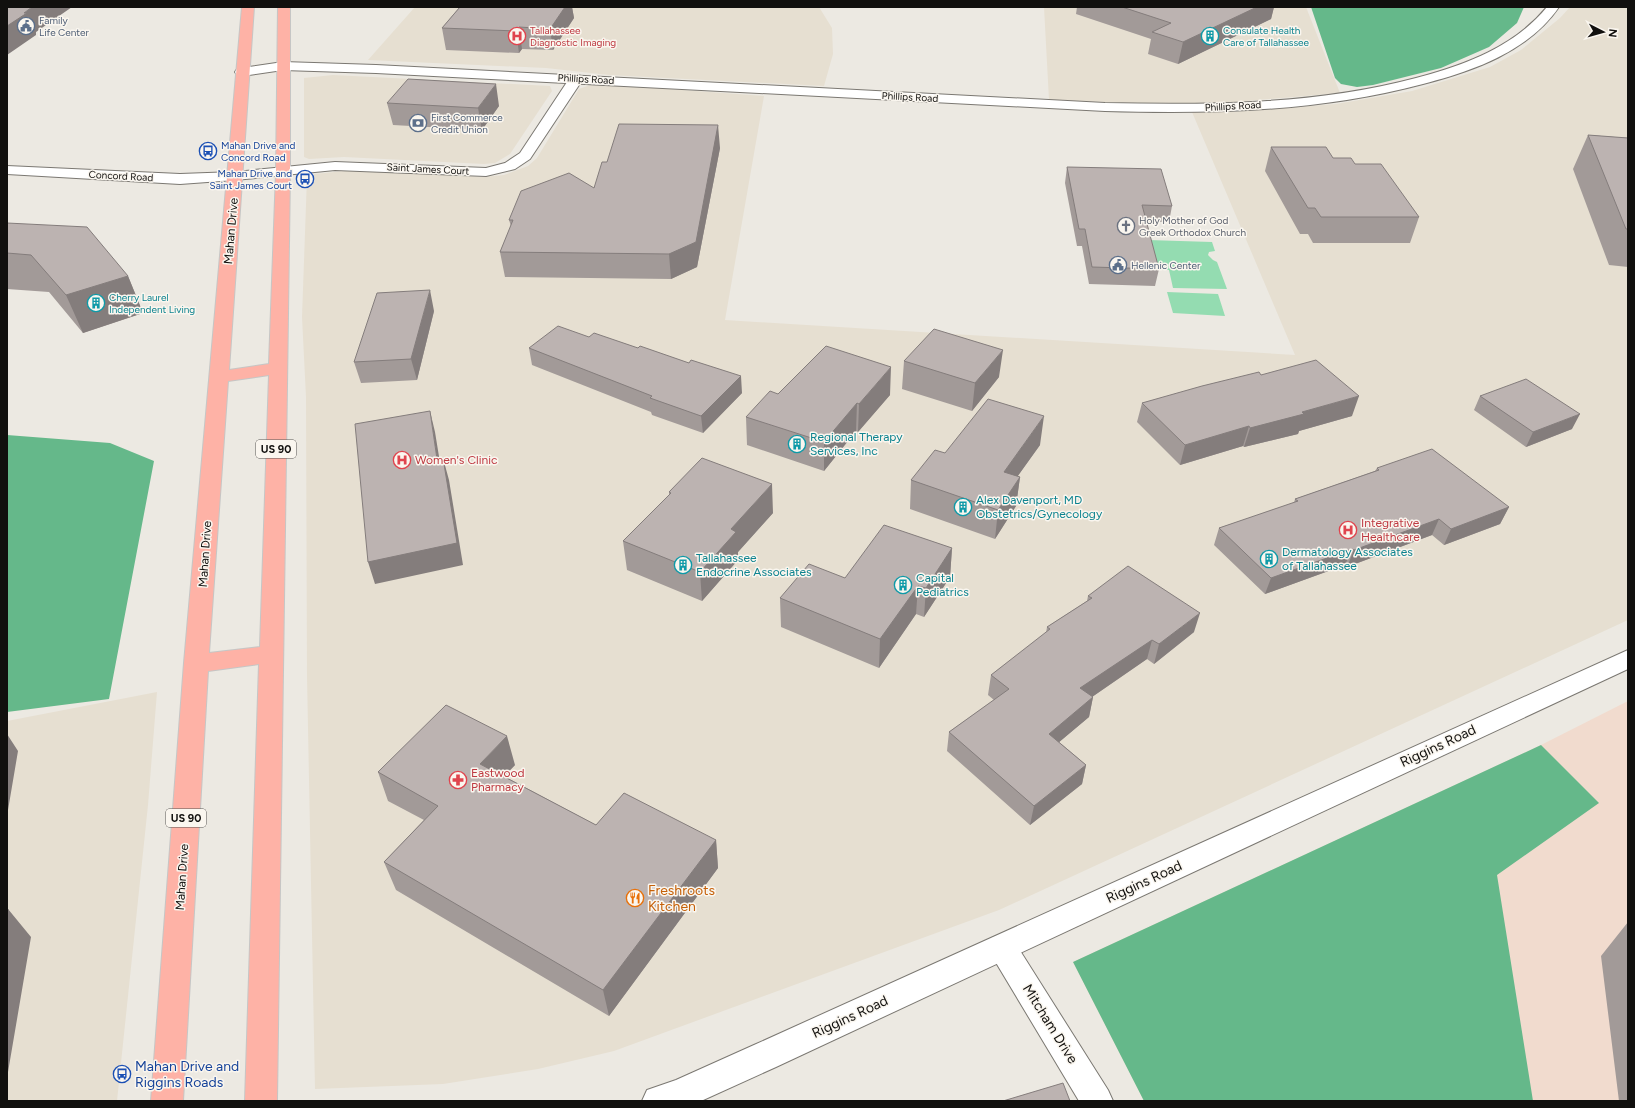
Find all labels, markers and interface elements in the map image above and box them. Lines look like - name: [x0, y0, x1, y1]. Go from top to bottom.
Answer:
- north arrow: [1583, 12, 1623, 52]
- place label: Family Life Center: [39, 14, 90, 39]
- public building icon: Family Life Center: [16, 16, 36, 36]
- place label: Tallahassee Diagnostic Imaging: [530, 24, 616, 49]
- place label: Consulate Health Care of Tallahassee: [1223, 24, 1310, 49]
- hospital icon: Tallahassee Diagnostic Imaging: [507, 26, 527, 46]
- building icon: Consulate Health Care of Tallahassee: [1200, 26, 1220, 46]
- text: N: [1606, 28, 1619, 38]
- street label: Phillips Road: [557, 71, 615, 87]
- street label: Phillips Road: [881, 89, 939, 105]
- street label: Phillips Road: [1204, 98, 1262, 114]
- place label: First Commerce Credit Union: [431, 111, 503, 136]
- bank icon: First Commerce Credit Union: [408, 113, 428, 133]
- place label: Mahan Drive and Concord Road: [221, 139, 296, 164]
- bus stop icon: Mahan Drive and Concord Road: [198, 141, 218, 161]
- street label: Saint James Court: [386, 160, 470, 178]
- place label: Mahan Drive and Saint James Court: [210, 167, 292, 192]
- street label: Concord Road: [88, 168, 154, 184]
- bus stop icon: Mahan Drive and Saint James Court: [295, 169, 315, 189]
- street label: Mahan Drive: [221, 197, 241, 265]
- place label: Holy Mother of God Greek Orthodox Church: [1139, 214, 1247, 239]
- church icon: Holy Mother of God Greek Orthodox Church: [1116, 216, 1136, 236]
- public building icon: Hellenic Center: [1108, 255, 1128, 275]
- place label: Hellenic Center: [1131, 259, 1201, 272]
- place label: Cherry Laurel Independent Living: [109, 291, 195, 316]
- building icon: Cherry Laurel Independent Living: [86, 293, 106, 313]
- place label: Regional Therapy Services, Inc: [810, 430, 903, 458]
- building icon: Regional Therapy Services, Inc: [787, 434, 807, 454]
- road number: US 90: [256, 440, 296, 458]
- hospital icon: Women's Clinic: [392, 450, 412, 470]
- place label: Women's Clinic: [415, 453, 498, 467]
- place label: Alex Davenport, MD Obstetrics/Gynecology: [976, 493, 1103, 521]
- building icon: Alex Davenport, MD Obstetrics/Gynecology: [953, 497, 973, 517]
- place label: Integrative Healthcare: [1361, 516, 1420, 544]
- street label: Mahan Drive: [196, 520, 214, 588]
- hospital icon: Integrative Healthcare: [1338, 520, 1358, 540]
- place label: Dermatology Associates of Tallahassee: [1282, 545, 1413, 573]
- building icon: Dermatology Associates of Tallahassee: [1259, 549, 1279, 569]
- place label: Tallahassee Endocrine Associates: [696, 551, 812, 579]
- building icon: Tallahassee Endocrine Associates: [673, 555, 693, 575]
- place label: Capital Pediatrics: [916, 571, 969, 599]
- building icon: Capital Pediatrics: [893, 575, 913, 595]
- street label: Riggins Road: [1397, 721, 1479, 771]
- place label: Eastwood Pharmacy: [471, 766, 525, 794]
- pharmacy icon: Eastwood Pharmacy: [448, 770, 468, 790]
- road number: US 90: [166, 809, 206, 827]
- street label: Mahan Drive: [173, 843, 191, 911]
- street label: Riggins Road: [1103, 857, 1185, 907]
- place label: Freshroots Kitchen: [648, 882, 715, 915]
- restaurant icon: Freshroots Kitchen: [625, 888, 645, 908]
- street label: Mitcham Drive: [1019, 981, 1081, 1067]
- street label: Riggins Road: [809, 992, 891, 1042]
- place label: Mahan Drive and Riggins Roads: [135, 1058, 239, 1091]
- bus stop icon: Mahan Drive and Riggins Roads: [112, 1064, 132, 1084]

